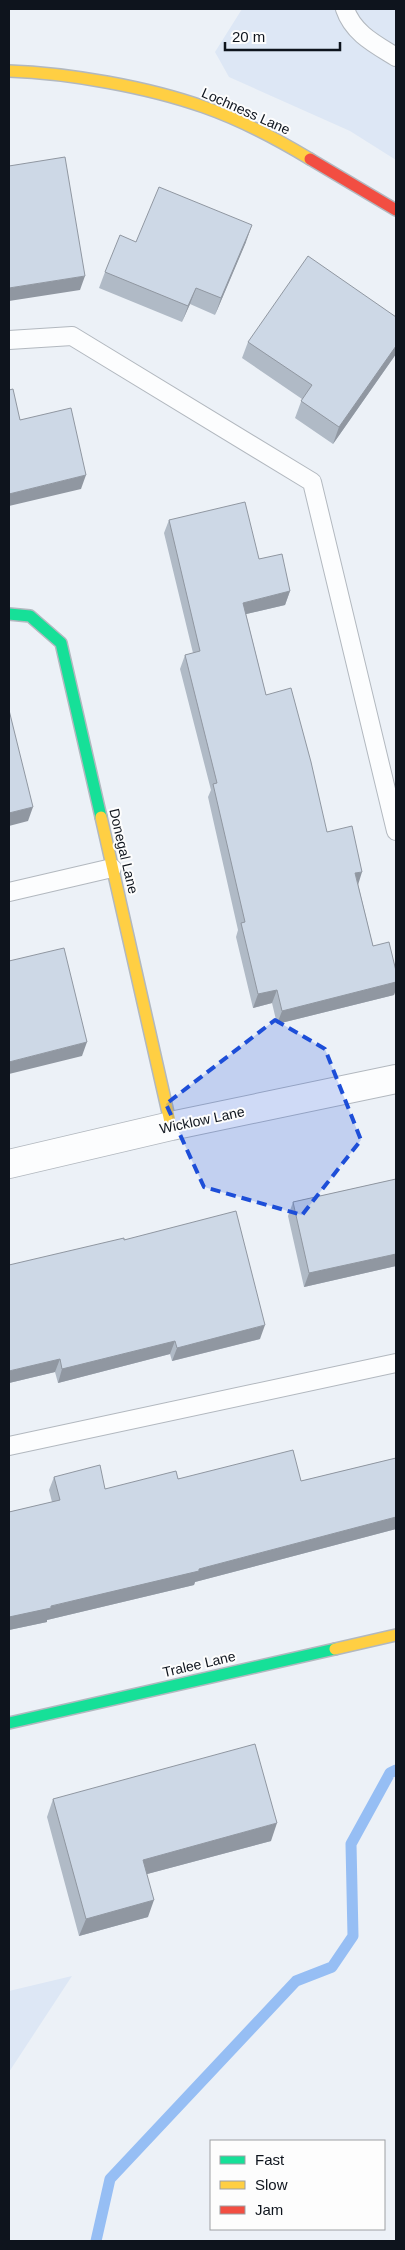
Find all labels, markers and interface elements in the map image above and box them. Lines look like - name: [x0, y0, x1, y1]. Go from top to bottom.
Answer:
- scale bar: [225, 20, 340, 52]
- text: 20 m: [232, 28, 265, 45]
- street label: Lochness Lane: [199, 84, 293, 138]
- street label: Donegal Lane: [106, 807, 142, 895]
- street label: Wicklow Lane: [158, 1103, 246, 1137]
- street label: Tralee Lane: [161, 1648, 237, 1680]
- legend: [210, 2140, 385, 2230]
- text: Fast: [255, 2151, 285, 2168]
- text: Slow: [255, 2176, 288, 2193]
- text: Jam: [255, 2201, 283, 2218]

